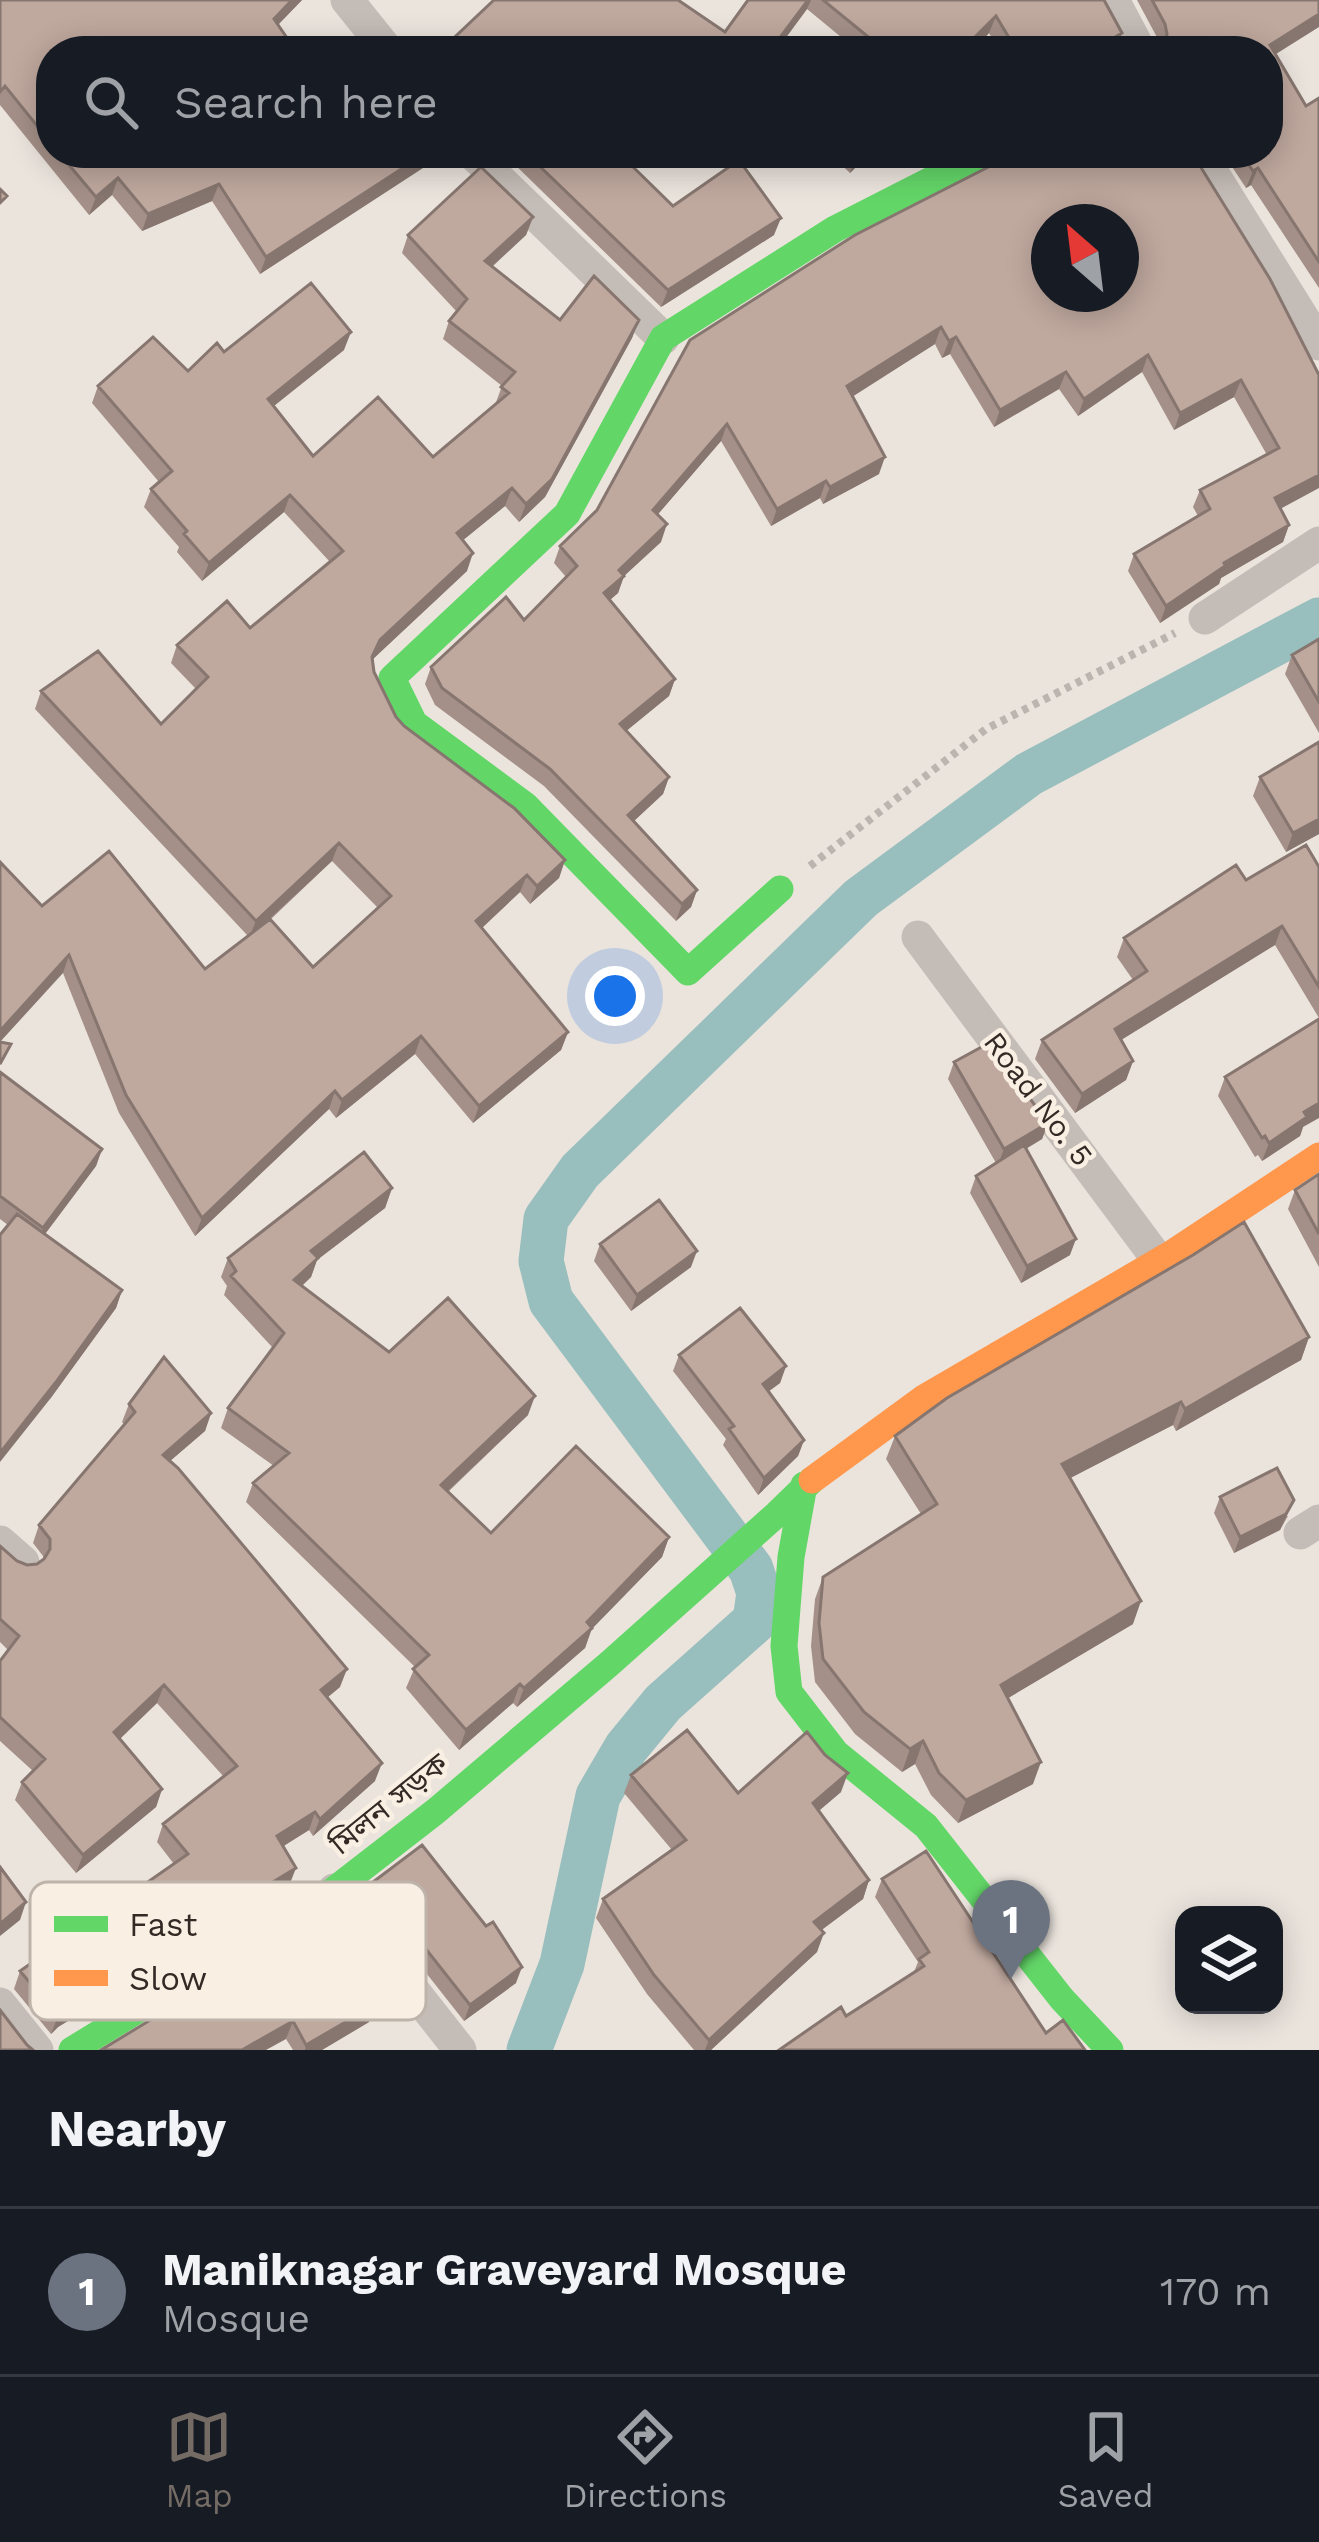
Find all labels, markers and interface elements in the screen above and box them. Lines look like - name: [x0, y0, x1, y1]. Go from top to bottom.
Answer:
- search box: [36, 36, 1283, 168]
- icon: search: [78, 69, 144, 135]
- text: Search here: [174, 76, 438, 129]
- north arrow: [1031, 204, 1139, 312]
- your location: [585, 966, 645, 1026]
- street label: Road No. 5: [977, 1025, 1100, 1172]
- street label: মিলন সড়ক: [322, 1745, 455, 1862]
- pin: 1: [972, 1880, 1050, 1979]
- legend: [30, 1882, 426, 2020]
- text: Fast: [129, 1905, 198, 1944]
- map controls: [1175, 1906, 1283, 2014]
- button: layers: [1175, 1906, 1283, 2014]
- text: Slow: [129, 1959, 207, 1998]
- text: Nearby: [48, 2099, 226, 2158]
- text: Maniknagar Graveyard Mosque: [162, 2243, 847, 2296]
- text: 1: [79, 2269, 95, 2314]
- text: 170 m: [1160, 2269, 1271, 2314]
- text: Mosque: [162, 2296, 310, 2341]
- tab: Map: [165, 2404, 233, 2515]
- tab: Directions: [564, 2404, 727, 2515]
- tab: Saved: [1058, 2404, 1154, 2515]

